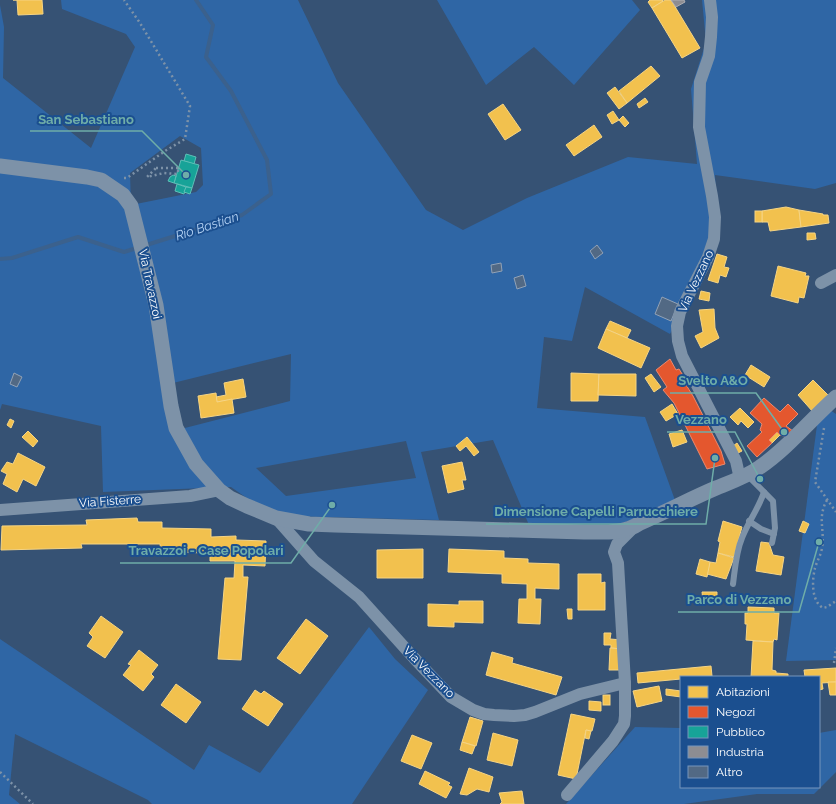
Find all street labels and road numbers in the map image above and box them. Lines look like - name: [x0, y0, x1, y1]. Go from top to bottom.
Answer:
- street label: Via Travazzoi: [136, 248, 164, 320]
- street label: Via Vezzano: [676, 248, 716, 314]
- street label: Via Fisterre: [79, 492, 141, 510]
- street label: Via Vezzano: [400, 643, 458, 701]

